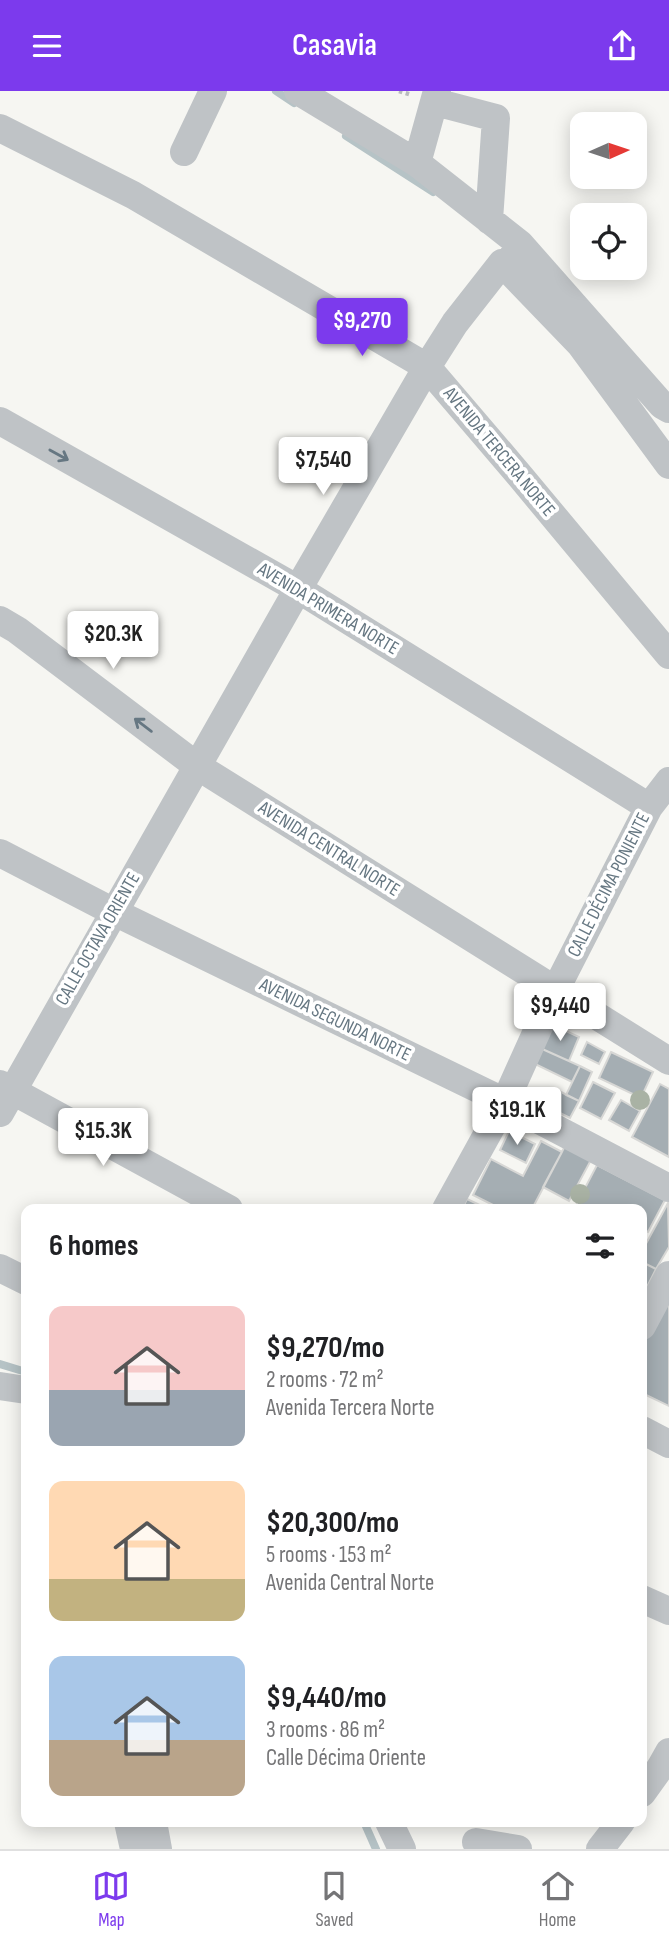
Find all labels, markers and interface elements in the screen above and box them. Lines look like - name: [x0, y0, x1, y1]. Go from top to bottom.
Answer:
- text: Casavia: [292, 26, 377, 65]
- icon: menu: [28, 27, 66, 65]
- icon: share: [603, 27, 641, 65]
- north arrow: [570, 112, 648, 189]
- map controls: [570, 112, 647, 280]
- button: locate: [570, 203, 647, 280]
- pin: $9,270: [305, 299, 419, 358]
- text: $9,270: [333, 307, 391, 335]
- street label: AVENIDA TERCERA NORTE: [438, 382, 560, 521]
- pin: $7,540: [266, 437, 380, 497]
- text: $7,540: [295, 446, 351, 474]
- one-way arrow: [49, 448, 69, 462]
- street label: AVENIDA PRIMERA NORTE: [252, 557, 403, 660]
- pin: $20.3K: [56, 611, 170, 671]
- text: $20.3K: [83, 620, 143, 648]
- one-way arrow: [134, 717, 152, 732]
- street label: AVENIDA CENTRAL NORTE: [253, 796, 404, 902]
- street label: CALLE DÉCIMA PONIENTE: [563, 809, 655, 961]
- street label: CALLE OCTAVA ORIENTE: [51, 869, 145, 1009]
- street label: AVENIDA SEGUNDA NORTE: [255, 973, 414, 1067]
- pin: $9,440: [503, 983, 617, 1043]
- text: $9,440: [530, 992, 590, 1020]
- pin: $19.1K: [460, 1087, 574, 1147]
- text: $19.1K: [488, 1096, 546, 1124]
- pin: $15.3K: [46, 1109, 160, 1168]
- text: $15.3K: [74, 1117, 132, 1145]
- icon: filters: [581, 1227, 619, 1265]
- text: 6 homes: [49, 1228, 138, 1264]
- text: $9,270/mo: [266, 1330, 385, 1366]
- icon: home: [105, 1334, 189, 1418]
- text: 2 rooms · 72 m²: [266, 1366, 384, 1394]
- text: Avenida Tercera Norte: [266, 1394, 434, 1422]
- text: $20,300/mo: [266, 1505, 399, 1541]
- icon: home: [105, 1509, 189, 1593]
- text: 5 rooms · 153 m²: [266, 1541, 392, 1569]
- text: Avenida Central Norte: [266, 1569, 434, 1597]
- text: $9,440/mo: [266, 1680, 387, 1716]
- icon: home: [105, 1684, 189, 1768]
- text: 3 rooms · 86 m²: [266, 1716, 385, 1744]
- text: Calle Décima Oriente: [266, 1744, 426, 1772]
- tab: Map: [92, 1867, 130, 1932]
- tab: Saved: [315, 1867, 354, 1932]
- tab: Home: [539, 1867, 577, 1932]

